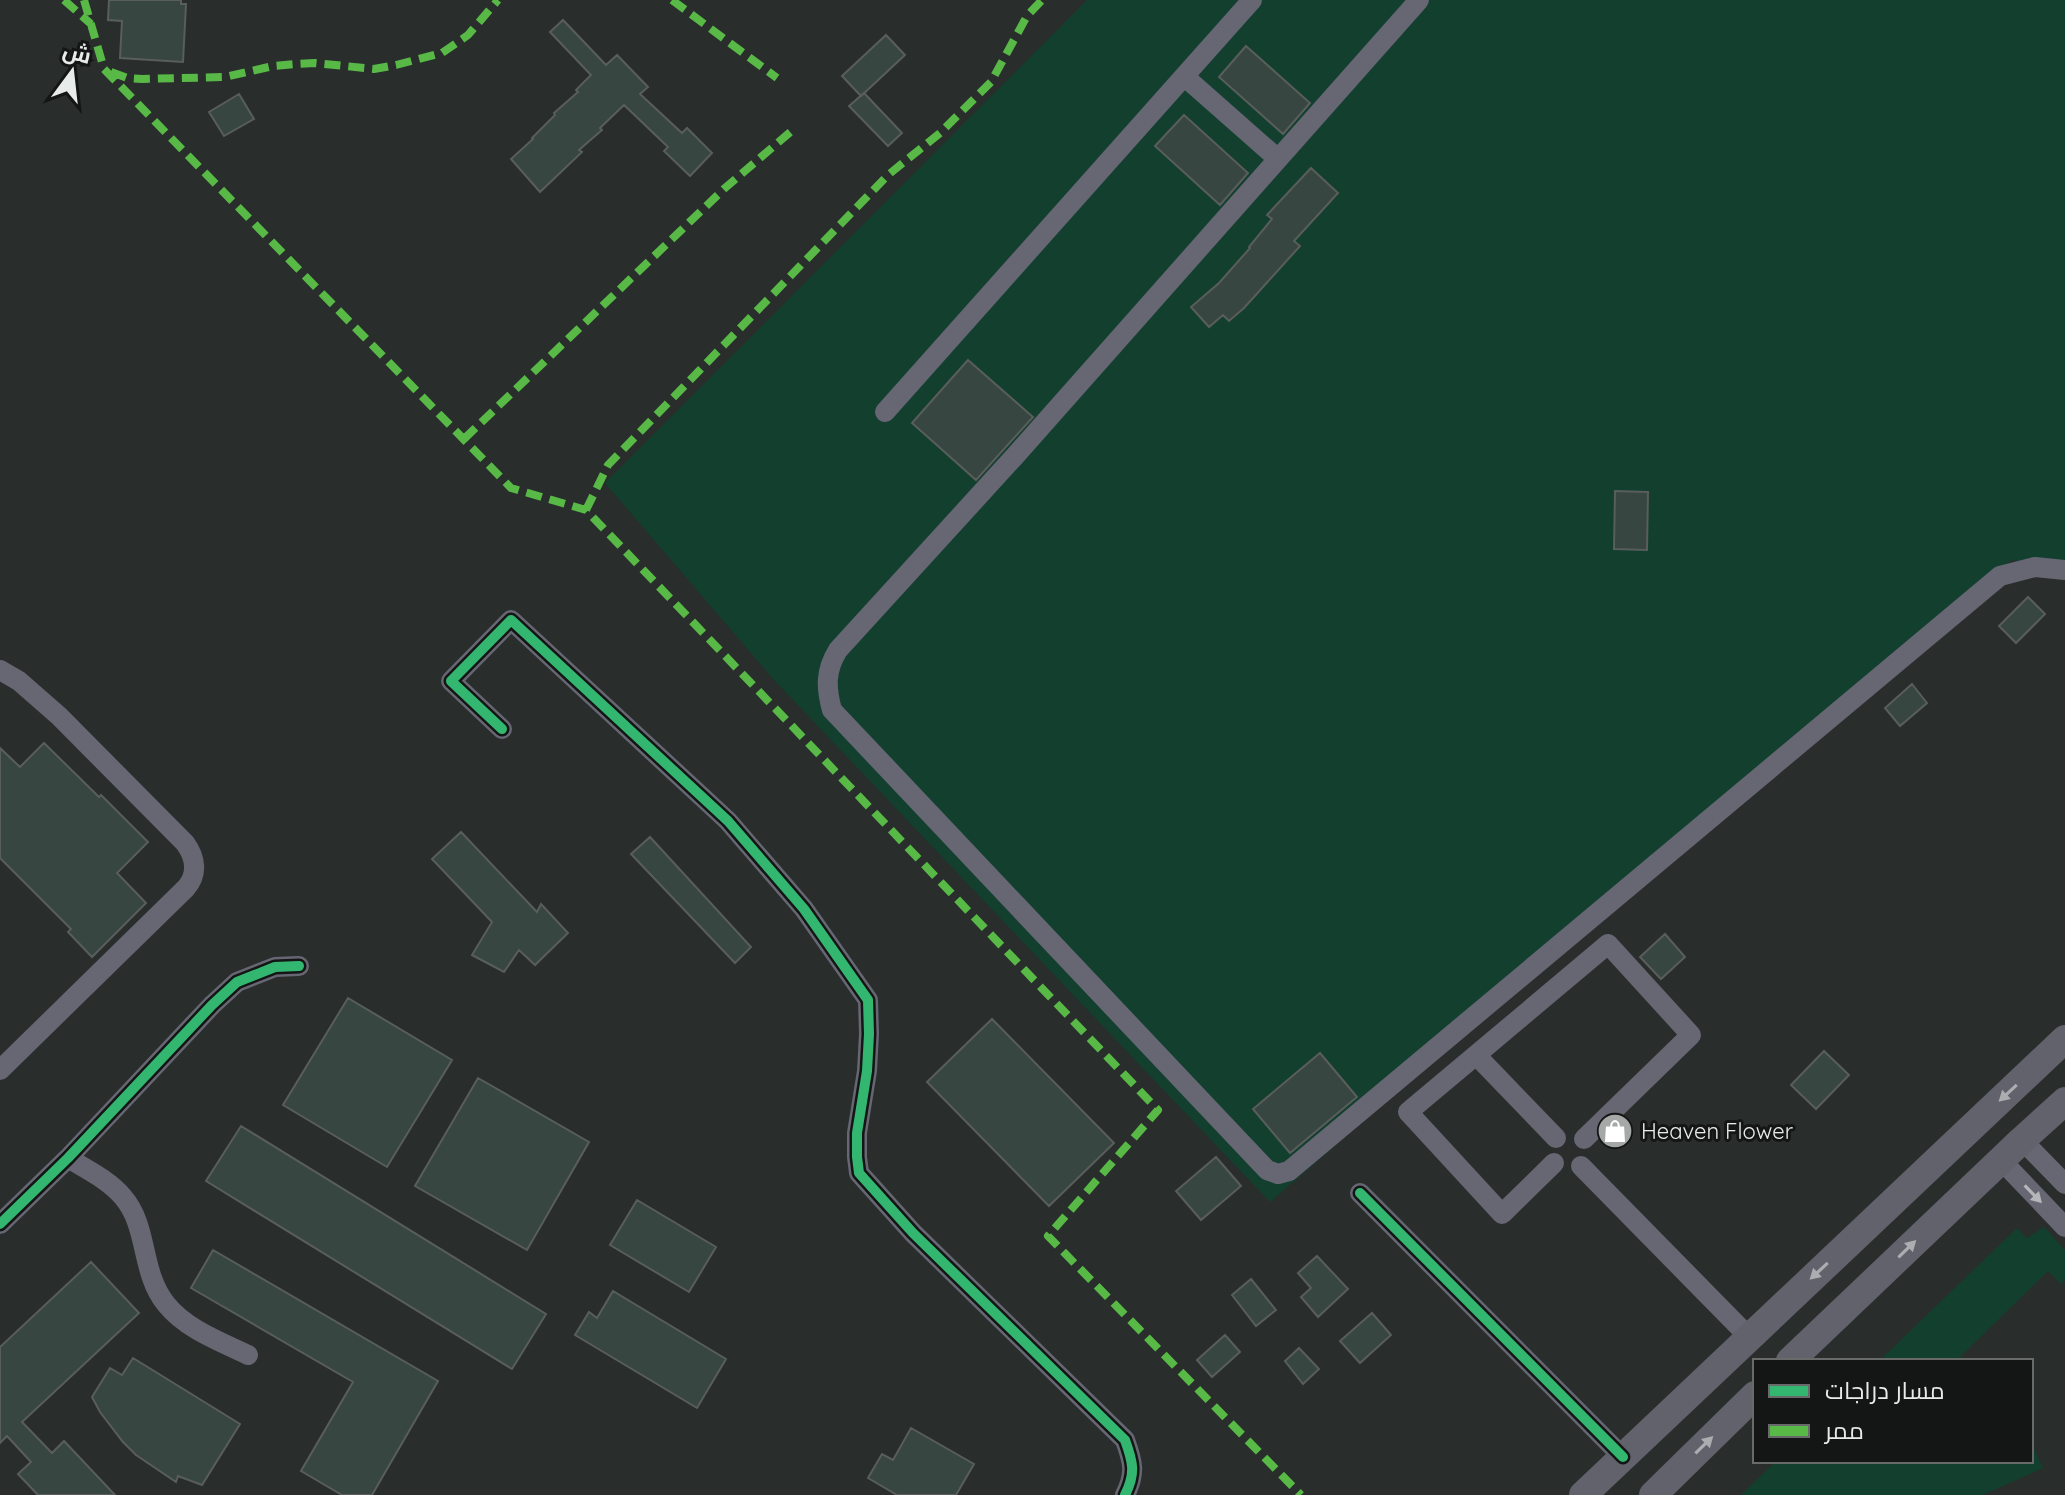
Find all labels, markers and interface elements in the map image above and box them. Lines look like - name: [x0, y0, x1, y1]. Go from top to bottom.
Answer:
- north arrow: [32, 32, 112, 112]
- text: ش: [60, 36, 94, 70]
- one-way arrow: [1999, 1083, 2018, 1101]
- shop icon: Heaven Flower: [1596, 1112, 1634, 1150]
- place label: Heaven Flower: [1641, 1117, 1794, 1145]
- one-way arrow: [2023, 1184, 2041, 1203]
- one-way arrow: [1898, 1240, 1917, 1258]
- one-way arrow: [1809, 1261, 1828, 1279]
- legend: [1753, 1359, 2033, 1463]
- text: مسار دراجات: [1825, 1375, 1945, 1405]
- text: ممر: [1823, 1415, 1864, 1445]
- one-way arrow: [1694, 1436, 1713, 1455]

